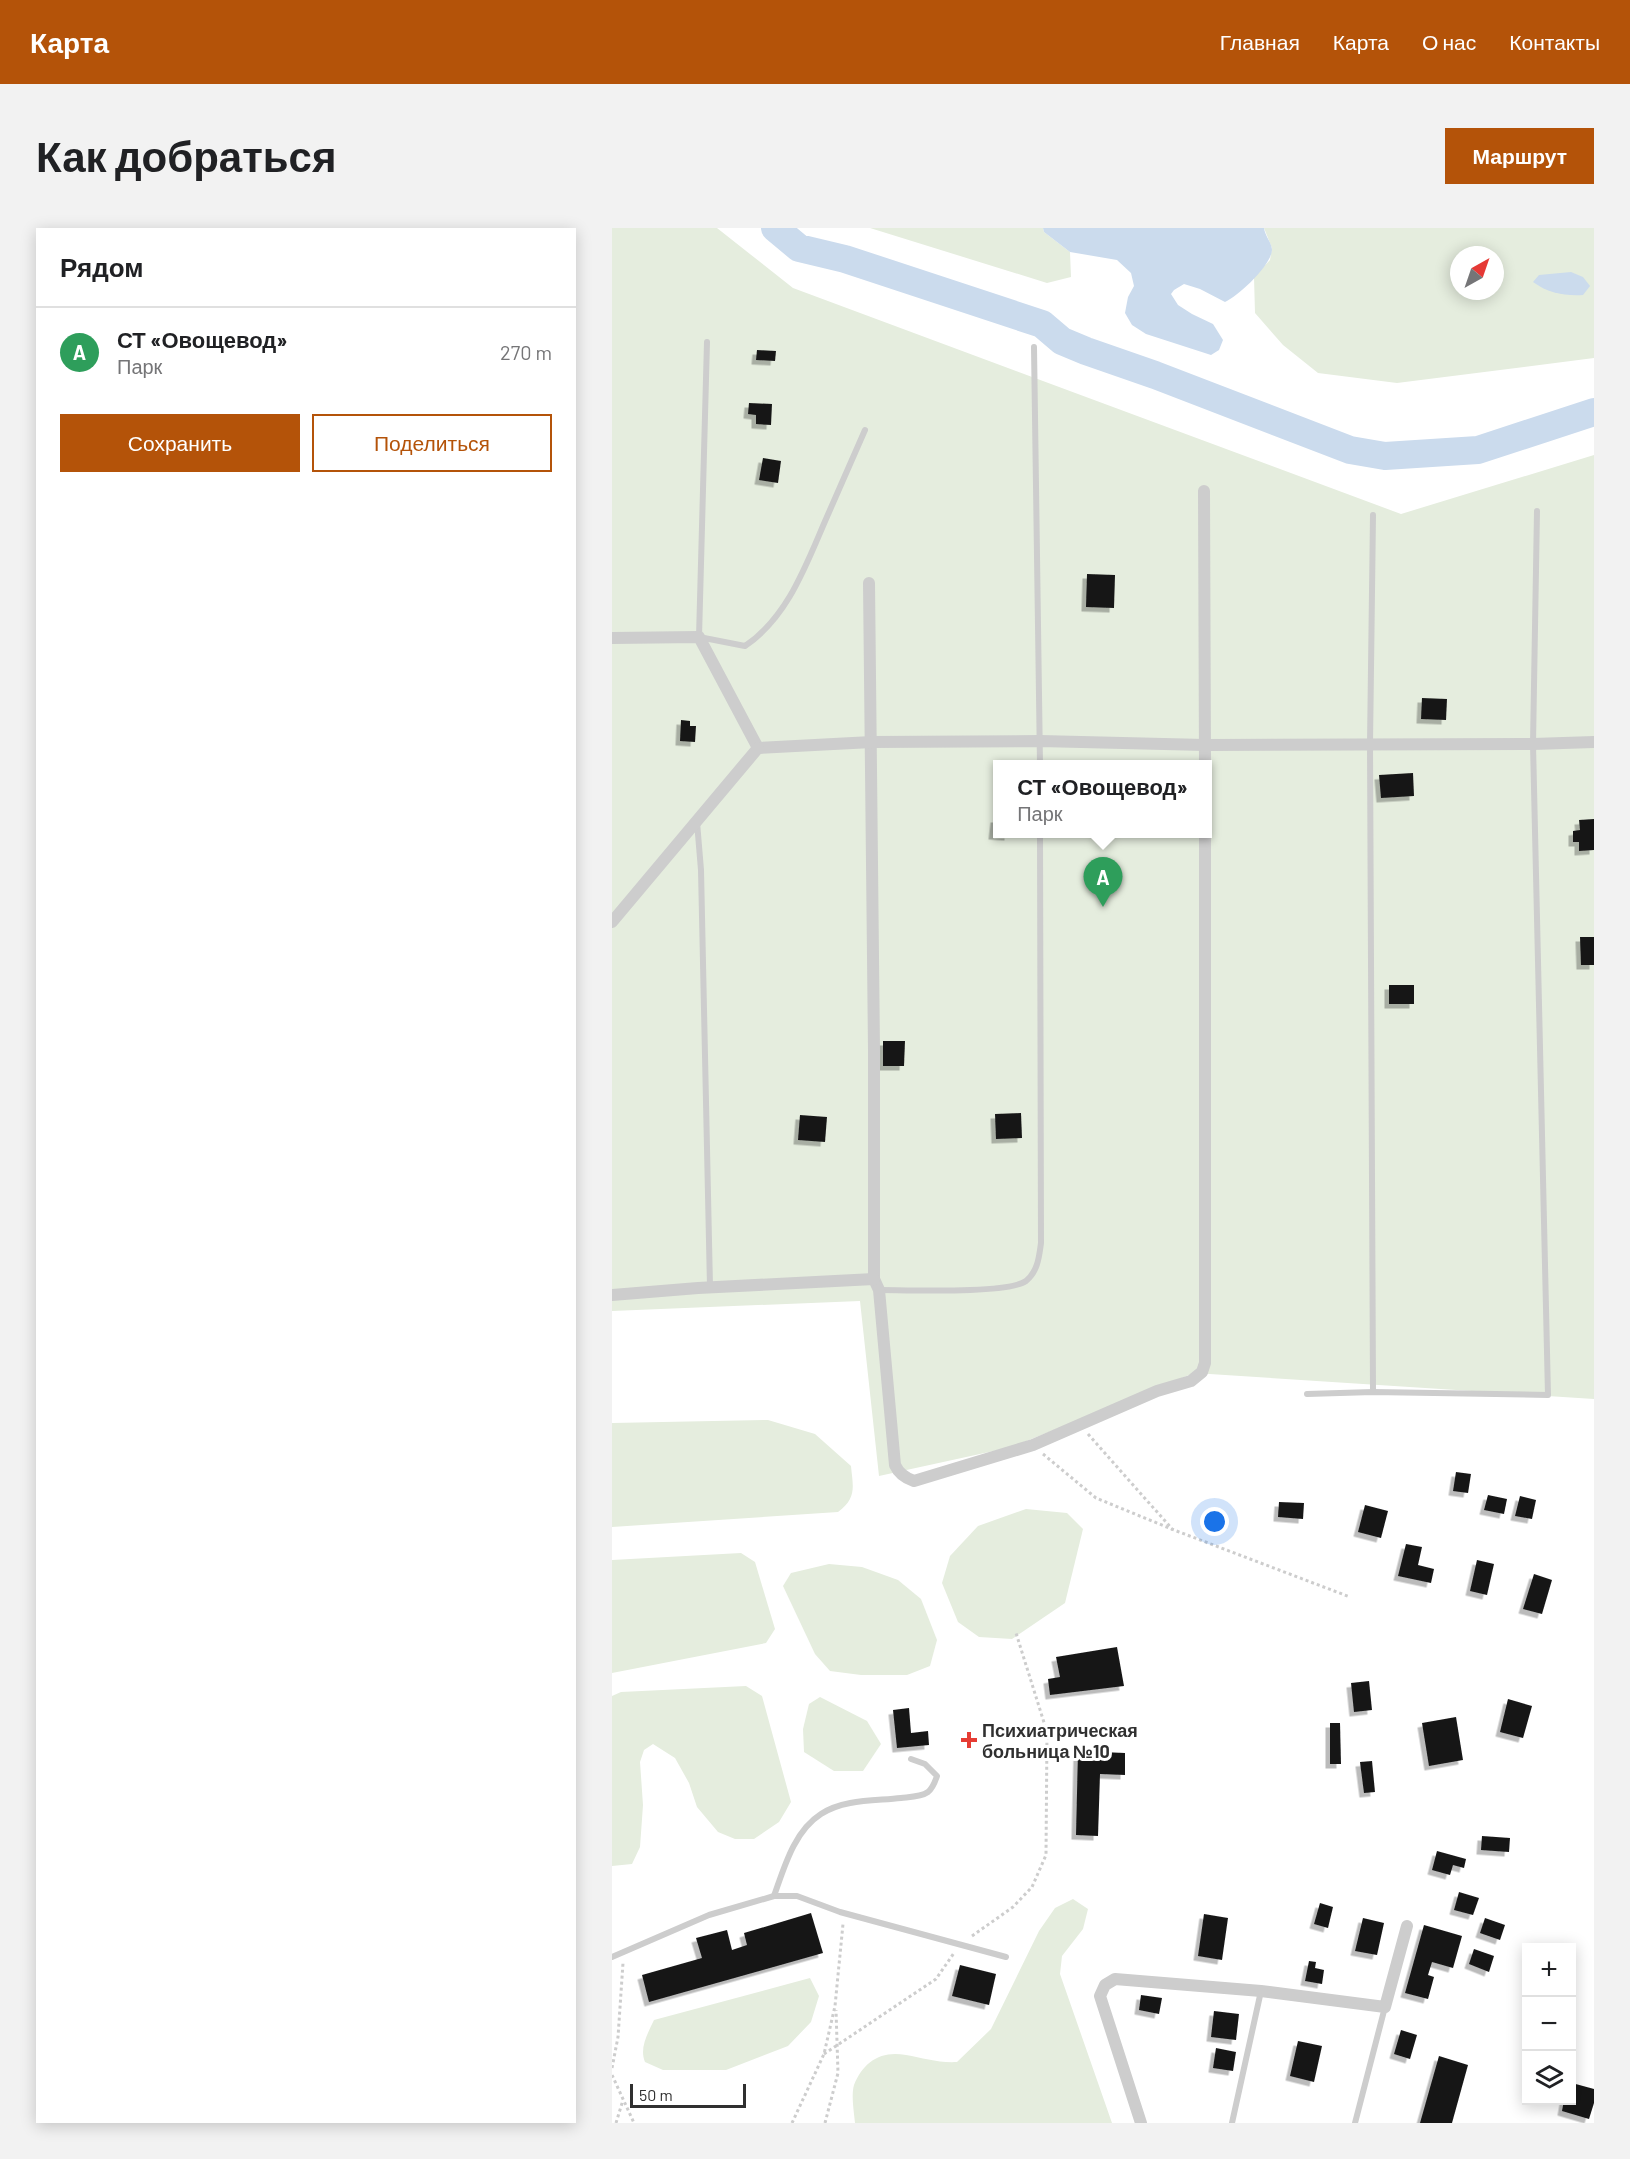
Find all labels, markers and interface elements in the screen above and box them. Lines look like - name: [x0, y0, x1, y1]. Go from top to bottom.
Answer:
- text: Карта: [30, 25, 109, 59]
- text: Главная: [1220, 29, 1300, 54]
- text: Карта: [1333, 29, 1389, 54]
- text: О нас: [1422, 29, 1476, 54]
- text: Контакты: [1509, 29, 1600, 54]
- button: Маршрут: [1445, 128, 1594, 184]
- text: Как добраться: [36, 130, 336, 180]
- north arrow: [1450, 246, 1504, 300]
- text: Рядом: [60, 251, 143, 282]
- text: СТ «Овощевод»: [117, 326, 288, 352]
- text: A: [73, 340, 86, 364]
- text: 270 m: [500, 340, 552, 364]
- text: Парк: [117, 354, 162, 378]
- button: Сохранить: [60, 414, 300, 472]
- button: Поделиться: [312, 414, 552, 472]
- popup: [993, 760, 1212, 838]
- text: СТ «Овощевод»: [1017, 773, 1188, 799]
- text: Парк: [1017, 801, 1063, 825]
- pin: A: [1084, 858, 1122, 907]
- your location: [1200, 1507, 1229, 1536]
- place label: Психиатрическая больница №10: [982, 1719, 1138, 1762]
- marker: Психиатрическая больница №10: [960, 1731, 978, 1749]
- map controls: [1522, 1943, 1576, 2105]
- button: +: [1522, 1943, 1576, 1997]
- button: −: [1522, 1997, 1576, 2051]
- button: layers: [1522, 2051, 1576, 2105]
- scale bar: [630, 2081, 746, 2108]
- text: 50 m: [639, 2085, 673, 2104]

